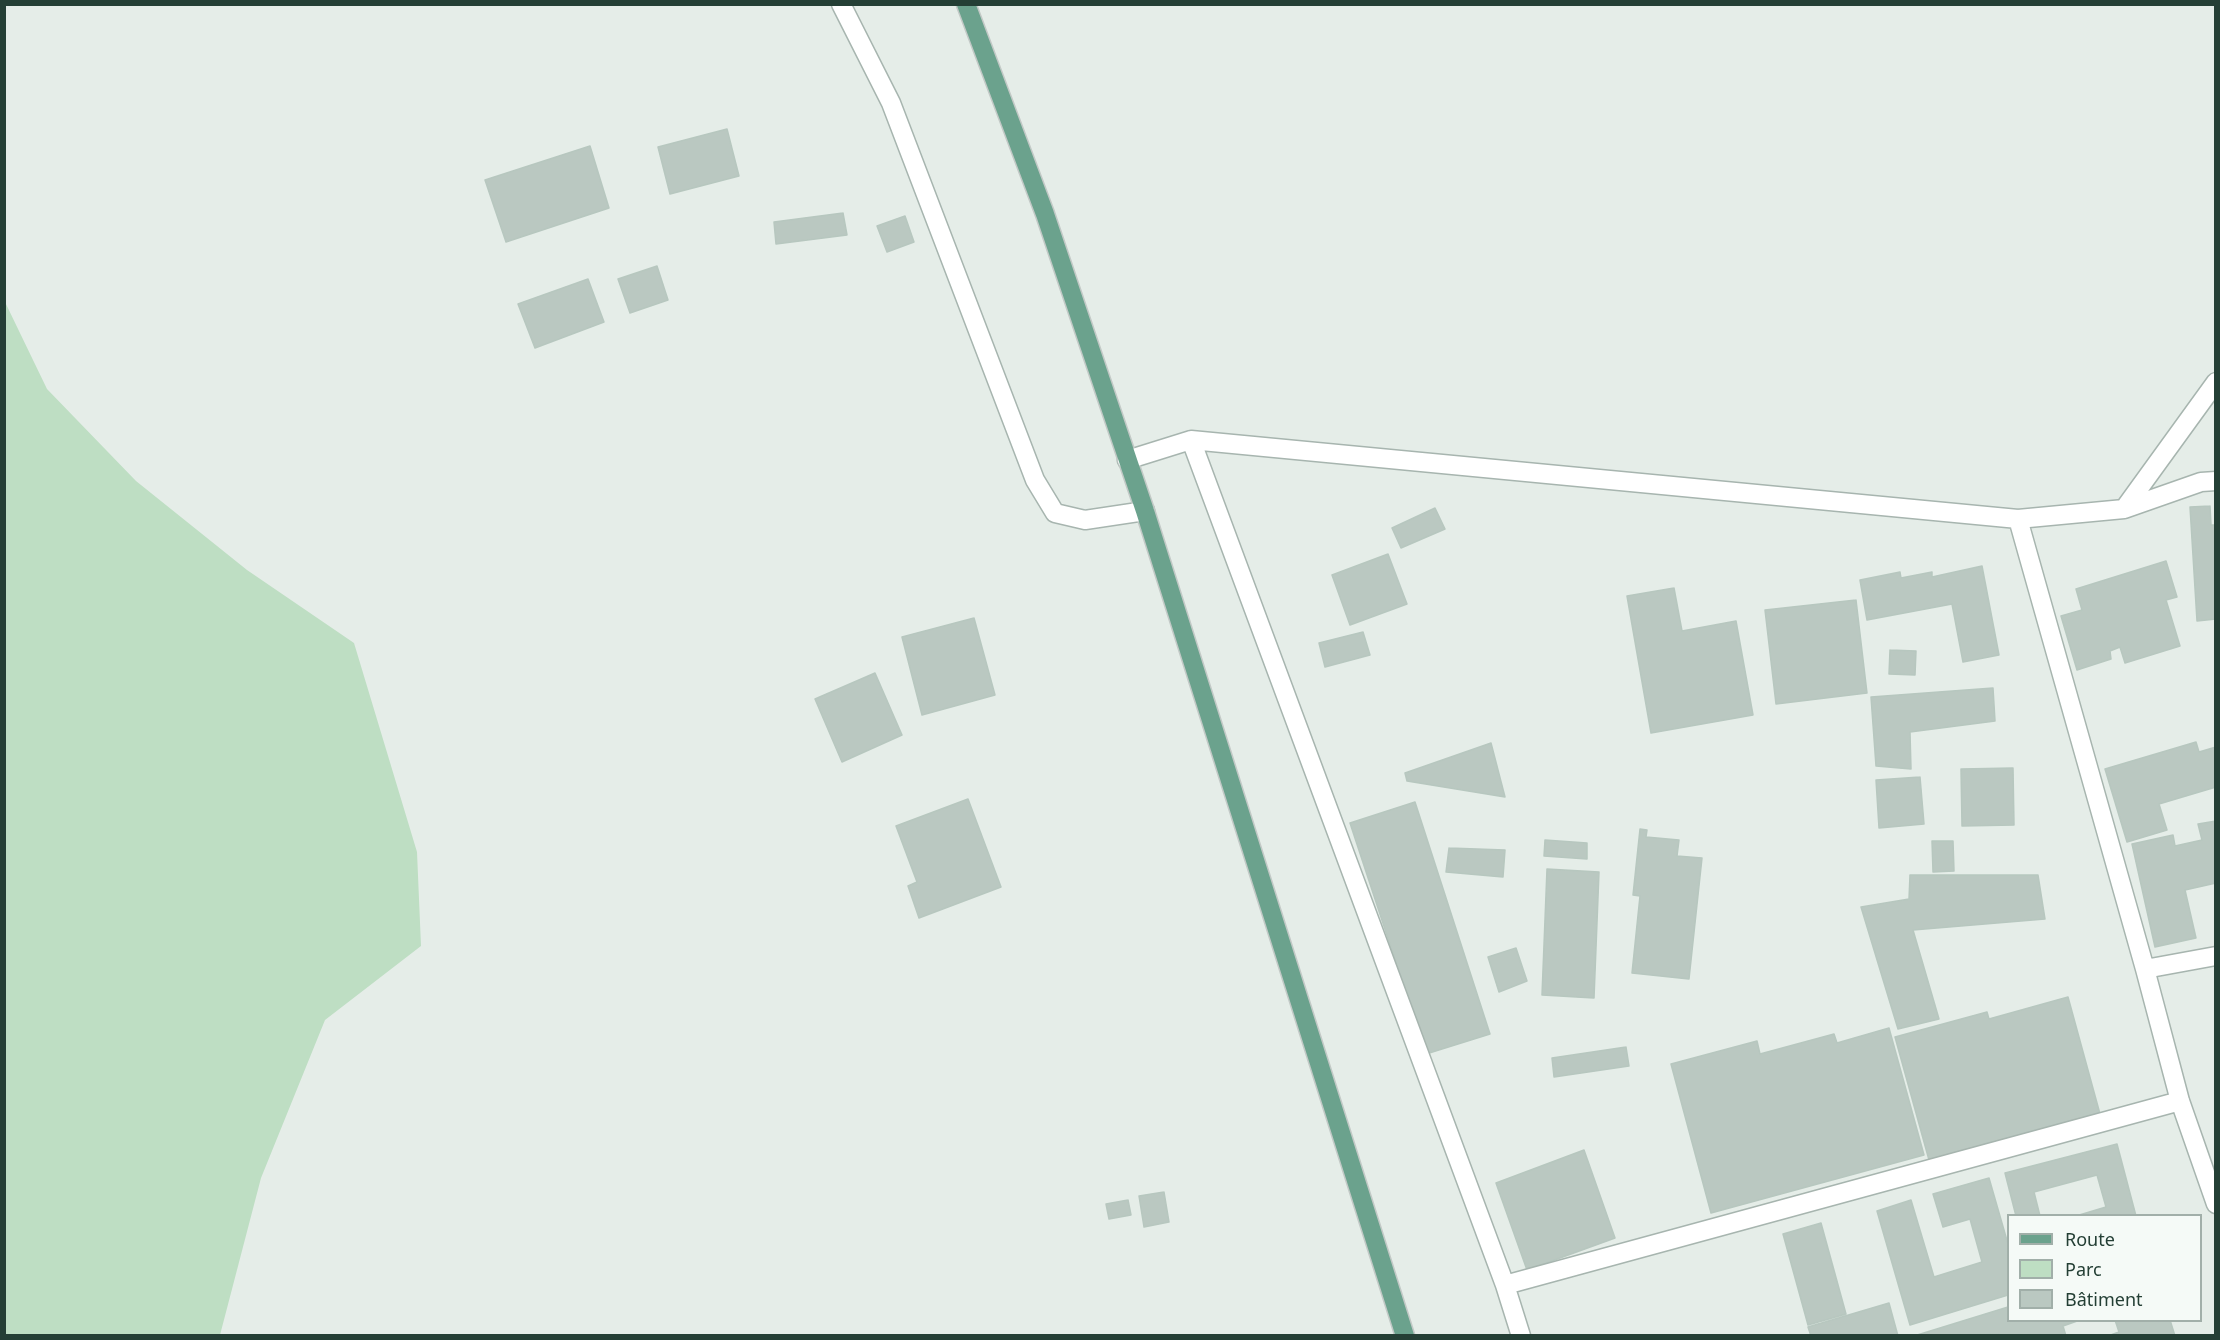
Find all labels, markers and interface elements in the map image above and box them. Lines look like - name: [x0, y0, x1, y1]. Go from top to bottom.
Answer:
- legend: [2007, 1214, 2202, 1322]
- text: Route: [2065, 1227, 2115, 1251]
- text: Parc: [2065, 1257, 2102, 1281]
- text: Bâtiment: [2065, 1287, 2143, 1311]

